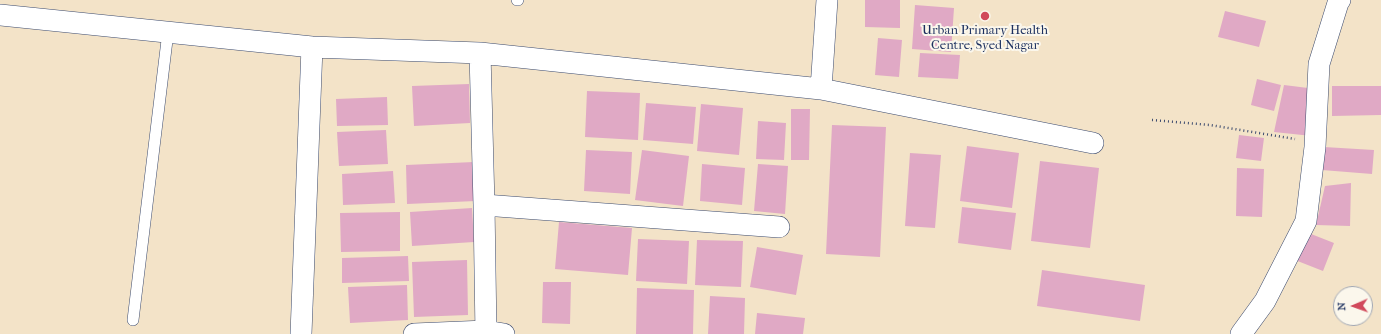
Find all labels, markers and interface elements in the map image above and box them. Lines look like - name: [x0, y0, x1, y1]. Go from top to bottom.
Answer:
- marker: Urban Primary Health Centre, Syed Nagar: [979, 10, 991, 22]
- place label: Urban Primary Health Centre, Syed Nagar: [922, 23, 1048, 54]
- north arrow: [1333, 286, 1373, 326]
- text: N: [1335, 302, 1348, 311]

